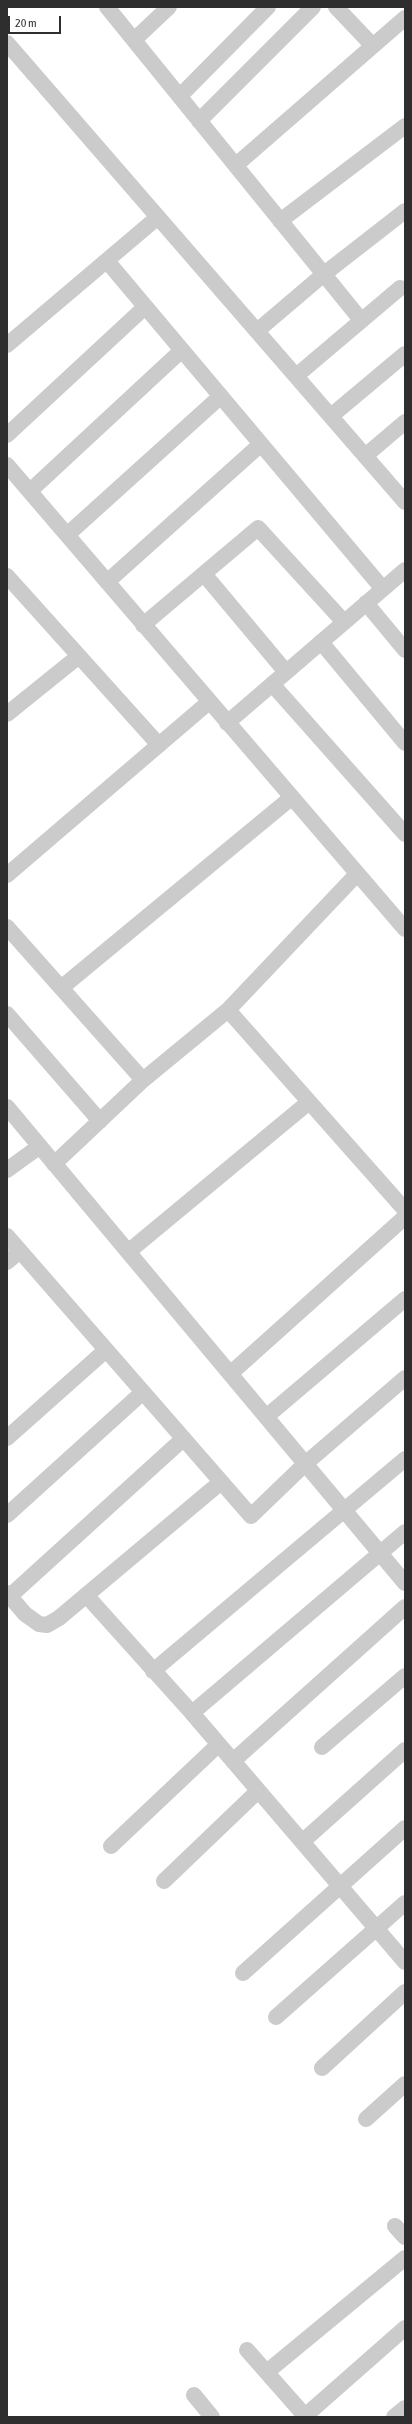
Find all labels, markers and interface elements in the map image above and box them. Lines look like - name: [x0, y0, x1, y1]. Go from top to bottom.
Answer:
- scale bar: [10, 8, 63, 34]
- text: 20 m: [15, 16, 37, 30]

